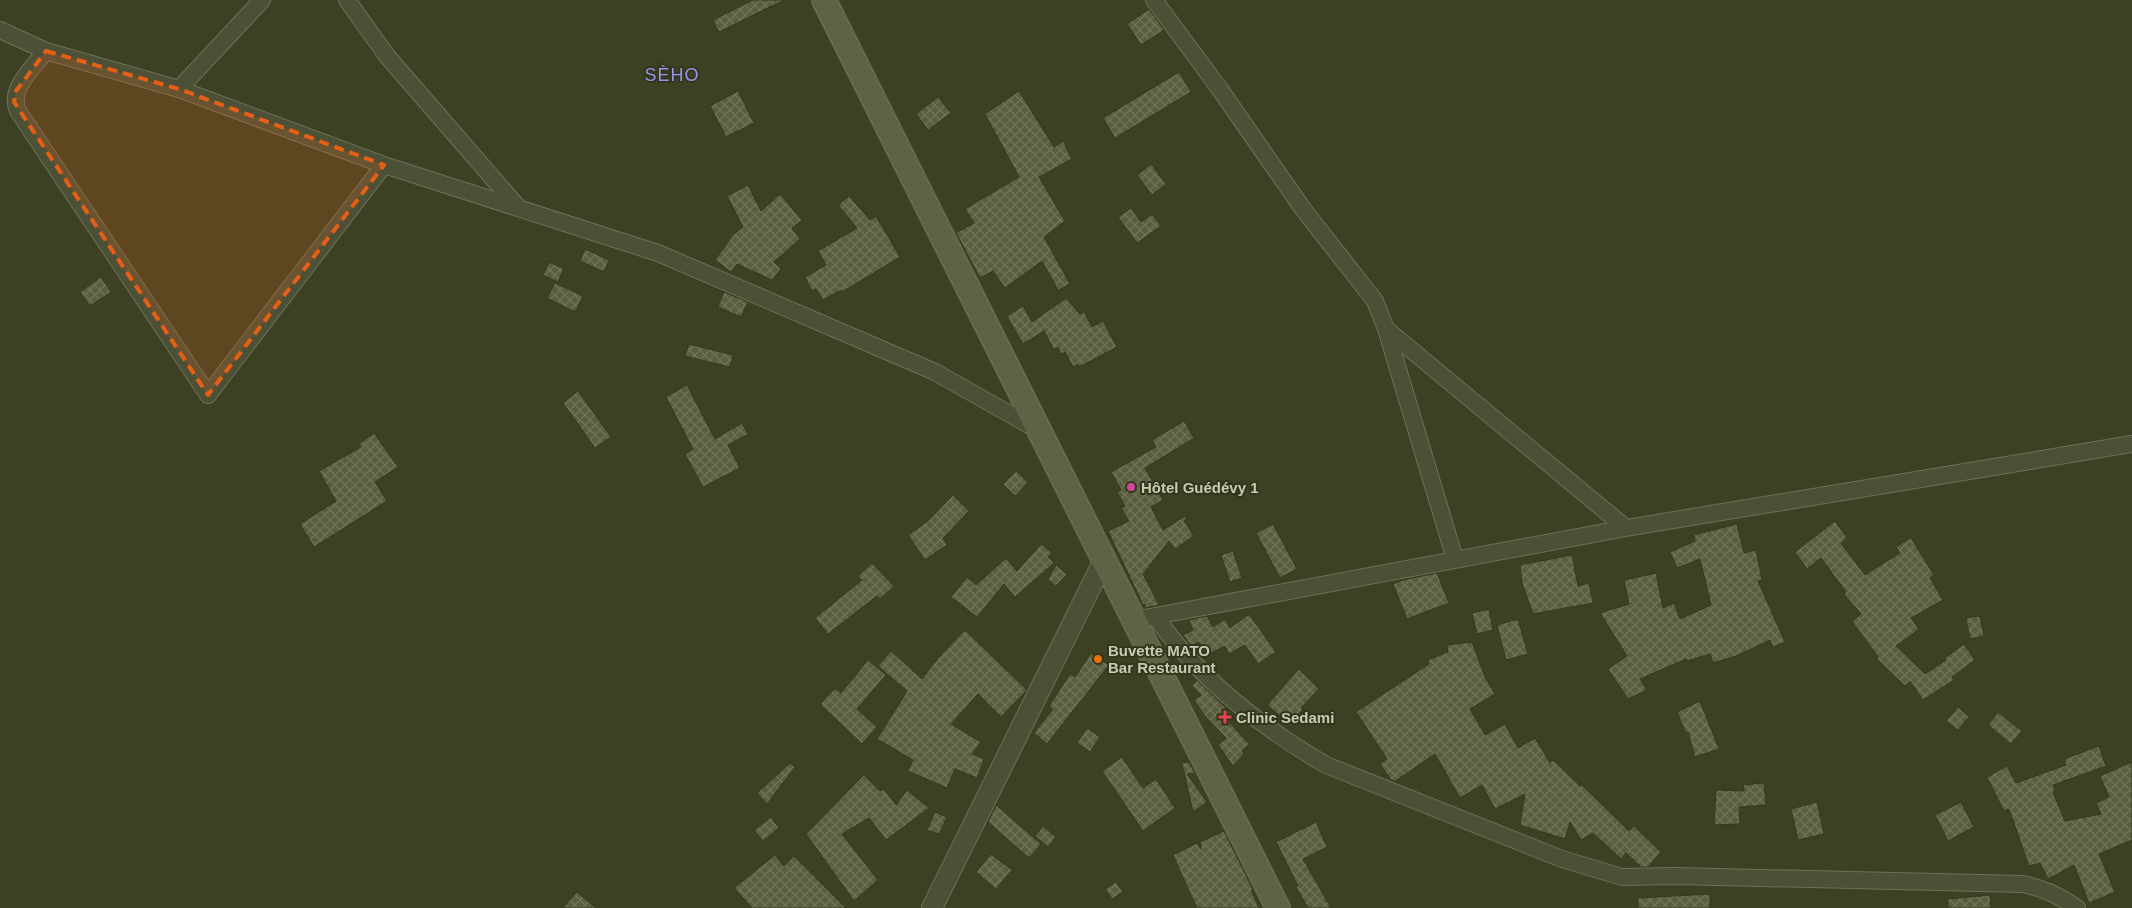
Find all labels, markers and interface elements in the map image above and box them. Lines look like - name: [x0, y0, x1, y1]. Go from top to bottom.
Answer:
- district label: SÈHO: [644, 65, 700, 85]
- place label: Hôtel Guédévy 1: [1141, 479, 1259, 496]
- marker: Hôtel Guédévy 1: [1125, 481, 1137, 493]
- place label: Buvette MATO Bar Restaurant: [1108, 642, 1216, 676]
- marker: Buvette MATO Bar Restaurant: [1092, 653, 1104, 665]
- place label: Clinic Sedami: [1236, 709, 1334, 726]
- marker: Clinic Sedami: [1218, 710, 1232, 724]

